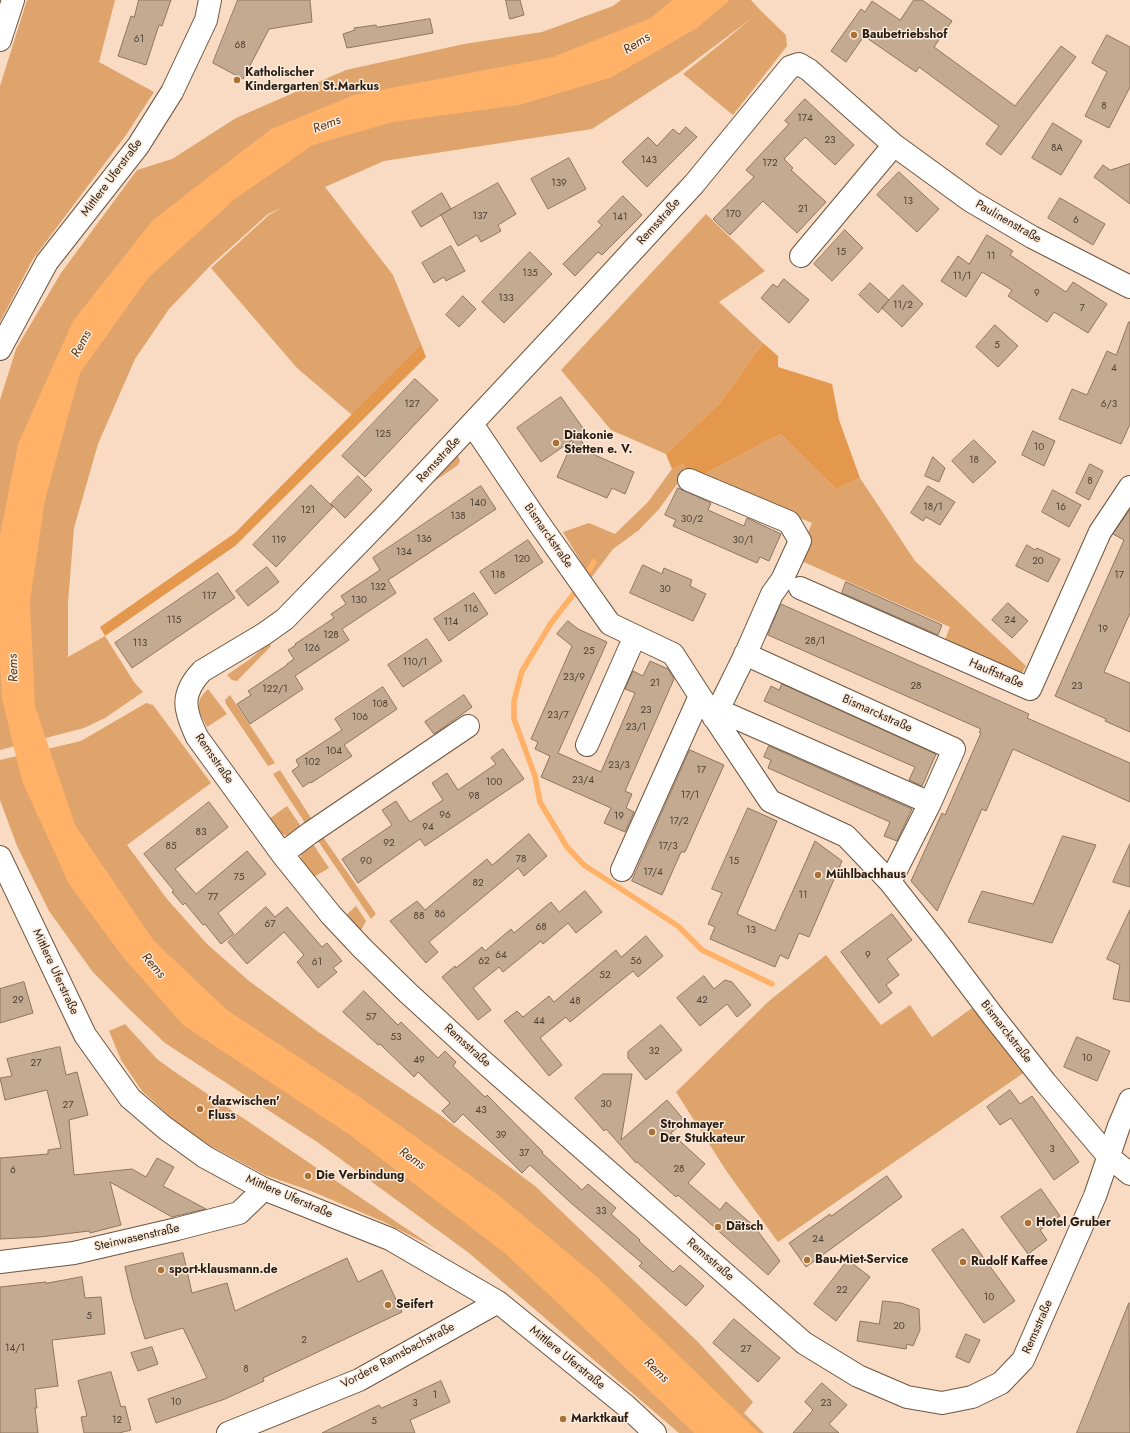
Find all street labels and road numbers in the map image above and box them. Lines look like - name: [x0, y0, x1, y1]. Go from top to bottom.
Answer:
- street label: Mittlere Uferstraße: [78, 137, 146, 219]
- street label: Remsstraße: [634, 196, 684, 248]
- street label: Paulinenstraße: [973, 197, 1043, 247]
- street label: Remsstraße: [414, 434, 464, 486]
- street label: Bismarckstraße: [521, 501, 575, 571]
- street label: Hauffstraße: [966, 656, 1026, 692]
- street label: Bismarckstraße: [840, 692, 914, 736]
- street label: Remsstraße: [192, 731, 236, 787]
- street label: Mittlere Uferstraße: [29, 927, 81, 1017]
- street label: Bismarckstraße: [977, 998, 1035, 1066]
- street label: Remsstraße: [441, 1021, 493, 1071]
- street label: Mittlere Uferstraße: [243, 1172, 335, 1222]
- street label: Steinwasenstraße: [93, 1221, 181, 1255]
- street label: Remsstraße: [684, 1236, 736, 1284]
- street label: Remsstraße: [1020, 1298, 1056, 1356]
- street label: Vordere Ramsbachstraße: [339, 1320, 457, 1392]
- street label: Mittlere Uferstraße: [526, 1323, 608, 1393]

